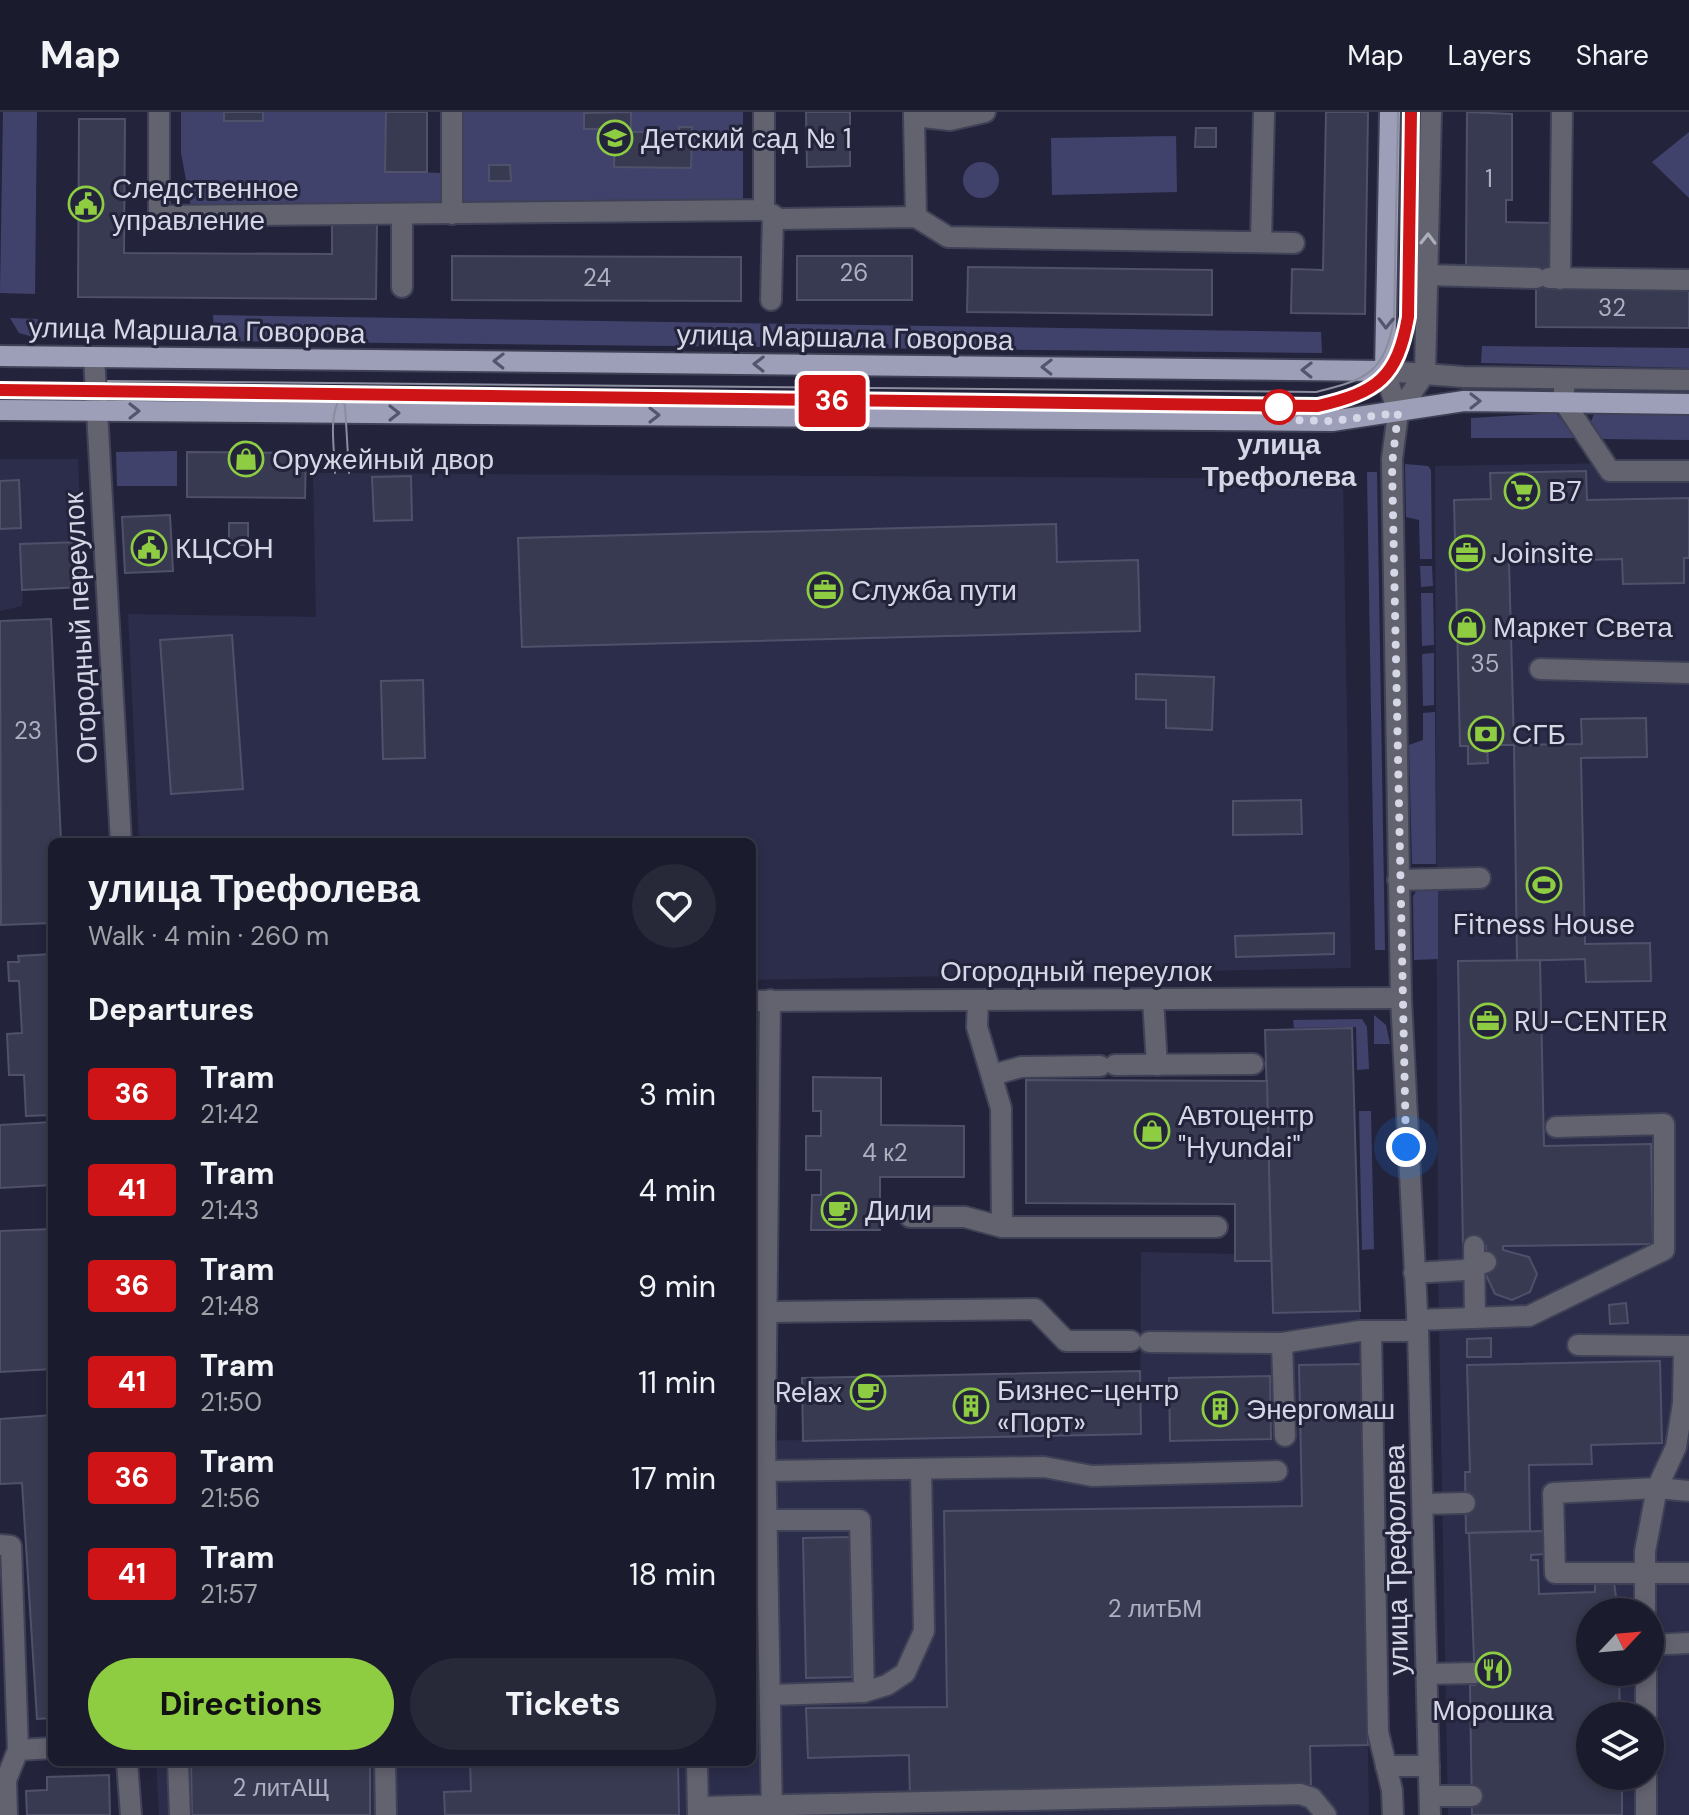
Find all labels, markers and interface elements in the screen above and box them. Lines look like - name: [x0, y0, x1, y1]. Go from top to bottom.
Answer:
- text: Map: [40, 30, 121, 80]
- text: Map: [1347, 37, 1404, 74]
- text: Layers: [1448, 37, 1532, 74]
- text: Share: [1576, 37, 1649, 74]
- school or university icon: Детский сад № 1: [596, 119, 634, 157]
- place label: Детский сад № 1: [641, 120, 852, 157]
- house number: 1: [1485, 163, 1493, 194]
- place label: Следственное управление: [112, 170, 299, 239]
- public building icon: Следственное управление: [67, 185, 105, 223]
- one-way arrow: [1420, 232, 1437, 245]
- house number: 26: [840, 257, 868, 288]
- house number: 24: [583, 262, 611, 293]
- house number: 32: [1598, 292, 1626, 323]
- street label: улица Маршала Говорова: [28, 309, 366, 352]
- street label: улица Маршала Говорова: [676, 316, 1014, 359]
- one-way arrow: [1377, 317, 1395, 330]
- one-way arrow: [492, 353, 505, 370]
- one-way arrow: [752, 355, 765, 373]
- one-way arrow: [1040, 358, 1053, 376]
- one-way arrow: [1300, 361, 1313, 379]
- line badge: 36: [796, 375, 868, 427]
- text: 36: [815, 382, 849, 419]
- marker: улица Трефолева: [1262, 390, 1296, 424]
- one-way arrow: [1469, 392, 1482, 410]
- one-way arrow: [128, 402, 141, 420]
- one-way arrow: [388, 404, 401, 422]
- one-way arrow: [648, 406, 661, 424]
- place label: улица Трефолева: [1202, 426, 1357, 495]
- shop icon: Оружейный двор: [227, 440, 265, 478]
- place label: Оружейный двор: [272, 441, 494, 478]
- supermarket icon: В7: [1503, 472, 1541, 510]
- place label: В7: [1548, 473, 1582, 510]
- street label: Огородный переулок: [55, 490, 106, 765]
- public building icon: КЦСОН: [130, 529, 168, 567]
- place label: КЦСОН: [175, 530, 274, 567]
- office icon: Joinsite: [1448, 534, 1486, 572]
- place label: Joinsite: [1493, 535, 1594, 572]
- office icon: Служба пути: [806, 571, 844, 609]
- place label: Служба пути: [851, 572, 1017, 609]
- shop icon: Маркет Света: [1448, 608, 1486, 646]
- place label: Маркет Света: [1493, 609, 1673, 646]
- house number: 35: [1471, 648, 1499, 679]
- house number: 23: [14, 715, 42, 746]
- bank icon: СГБ: [1467, 715, 1505, 753]
- place label: СГБ: [1512, 716, 1566, 753]
- text: улица Трефолева: [88, 864, 420, 914]
- button: heart: [632, 864, 716, 948]
- sports icon: Fitness House: [1525, 866, 1563, 904]
- place label: Fitness House: [1453, 906, 1635, 943]
- text: Walk · 4 min · 260 m: [88, 919, 329, 953]
- street label: Огородный переулок: [940, 953, 1213, 990]
- text: Departures: [88, 990, 254, 1029]
- office icon: RU-CENTER: [1469, 1002, 1507, 1040]
- place label: RU-CENTER: [1514, 1003, 1668, 1040]
- text: Tram: [200, 1058, 275, 1097]
- text: 36: [115, 1075, 149, 1112]
- text: 3 min: [639, 1075, 716, 1114]
- text: 21:42: [200, 1097, 259, 1131]
- place label: Автоцентр "Hyundai": [1178, 1097, 1314, 1166]
- shop icon: Автоцентр "Hyundai": [1133, 1112, 1171, 1150]
- your location: [1386, 1127, 1426, 1167]
- house number: 4 к2: [862, 1137, 908, 1168]
- text: Tram: [200, 1154, 275, 1193]
- text: 41: [118, 1171, 146, 1208]
- text: 4 min: [639, 1171, 716, 1210]
- cafe icon: Дили: [820, 1191, 858, 1229]
- place label: Дили: [865, 1192, 932, 1229]
- text: 21:43: [200, 1193, 260, 1227]
- text: Tram: [200, 1250, 275, 1289]
- text: 36: [115, 1267, 149, 1304]
- text: 9 min: [638, 1267, 716, 1306]
- text: 21:48: [200, 1289, 260, 1323]
- text: Tram: [200, 1346, 275, 1385]
- text: 41: [118, 1363, 146, 1400]
- text: 11 min: [638, 1363, 716, 1402]
- place label: Бизнес-центр «Порт»: [997, 1372, 1179, 1441]
- cafe icon: Relax: [849, 1373, 887, 1411]
- place label: Relax: [775, 1374, 842, 1411]
- text: 21:50: [200, 1385, 262, 1419]
- building icon: Бизнес-центр «Порт»: [952, 1387, 990, 1425]
- building icon: Энергомаш: [1201, 1390, 1239, 1428]
- place label: Энергомаш: [1246, 1391, 1395, 1428]
- text: Tram: [200, 1442, 275, 1481]
- street label: улица Трефолева: [1376, 1444, 1417, 1676]
- text: 36: [115, 1459, 149, 1496]
- text: 17 min: [631, 1459, 716, 1498]
- text: 21:56: [200, 1481, 261, 1515]
- text: Tram: [200, 1538, 275, 1577]
- text: 41: [118, 1555, 146, 1592]
- text: 18 min: [629, 1555, 716, 1594]
- text: 21:57: [200, 1577, 258, 1611]
- house number: 2 литБМ: [1108, 1593, 1202, 1624]
- north arrow: [1576, 1598, 1664, 1686]
- map controls: [1576, 1598, 1664, 1790]
- restaurant icon: Морошка: [1474, 1651, 1512, 1689]
- button: Directions: [88, 1658, 394, 1750]
- button: Tickets: [410, 1658, 716, 1750]
- place label: Морошка: [1432, 1692, 1554, 1729]
- button: layers: [1576, 1702, 1664, 1790]
- house number: 2 литАЩ: [232, 1772, 330, 1803]

